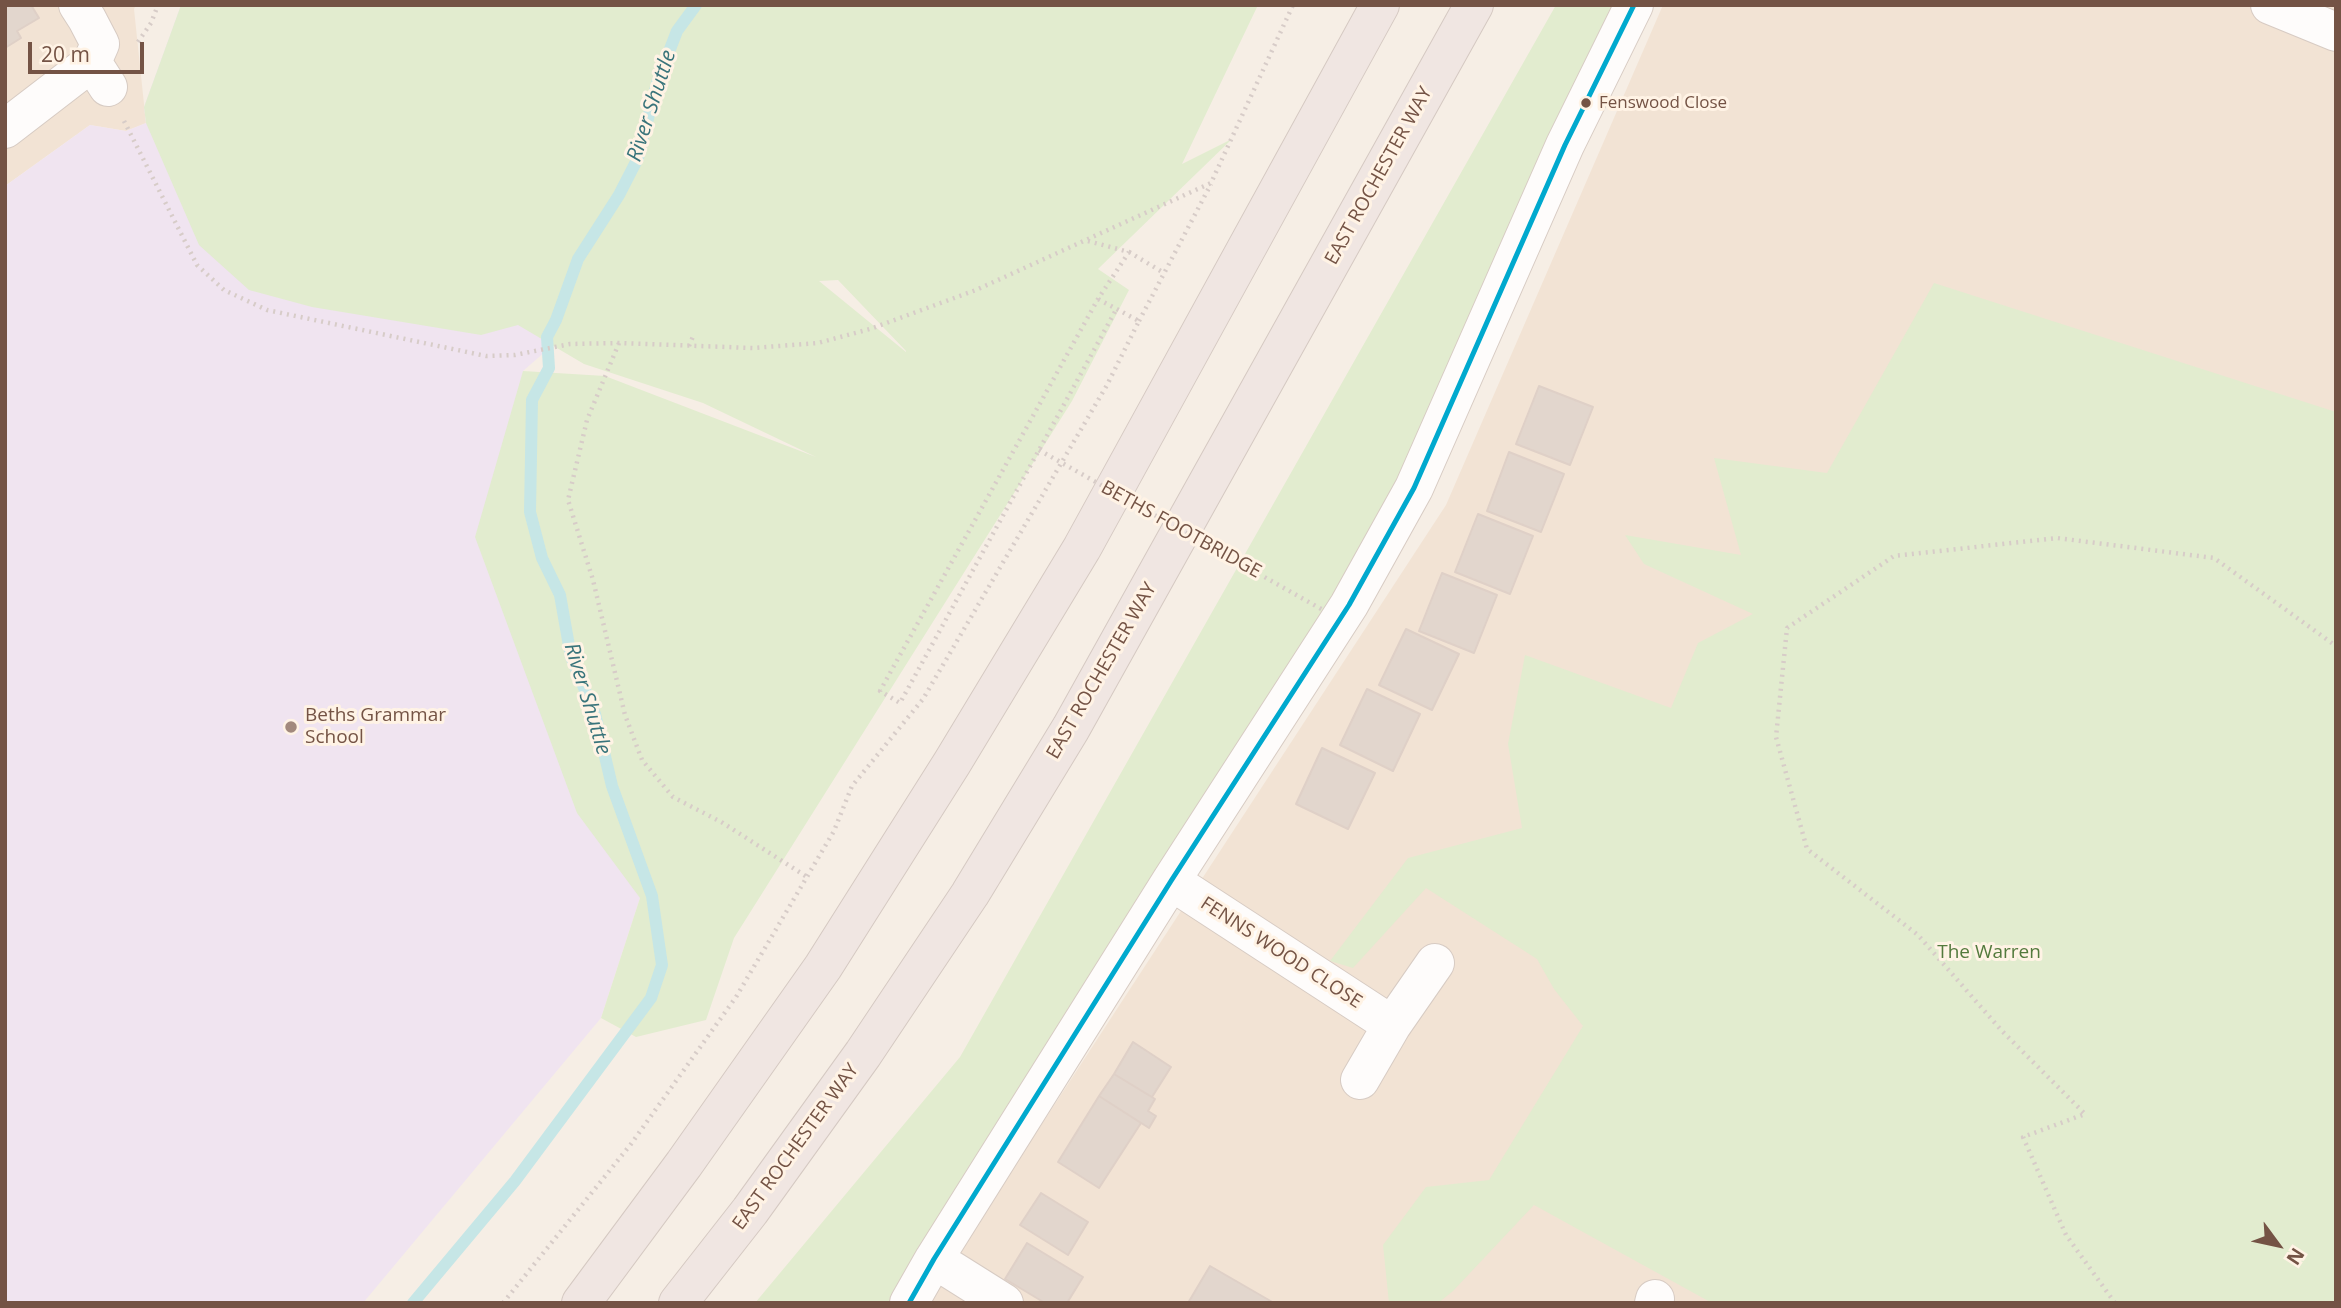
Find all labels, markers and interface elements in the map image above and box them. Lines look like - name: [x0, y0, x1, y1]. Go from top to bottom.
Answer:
- scale bar: [32, 28, 147, 72]
- text: 20 m: [41, 40, 90, 68]
- water label: River Shuttle: [622, 47, 682, 165]
- street label: EAST ROCHESTER WAY: [1321, 83, 1437, 269]
- place label: Fenswood Close: [1599, 93, 1727, 113]
- marker: Fenswood Close: [1579, 96, 1593, 110]
- street label: BETHS FOOTBRIDGE: [1097, 476, 1265, 584]
- street label: EAST ROCHESTER WAY: [1042, 579, 1162, 763]
- water label: River Shuttle: [558, 640, 616, 758]
- place label: Beths Grammar School: [305, 705, 446, 749]
- marker: Beths Grammar School: [283, 719, 299, 735]
- street label: FENNS WOOD CLOSE: [1196, 892, 1366, 1014]
- park label: The Warren: [1937, 942, 2041, 964]
- street label: EAST ROCHESTER WAY: [728, 1060, 864, 1234]
- north arrow: [2243, 1210, 2313, 1280]
- text: N: [2281, 1243, 2311, 1270]

